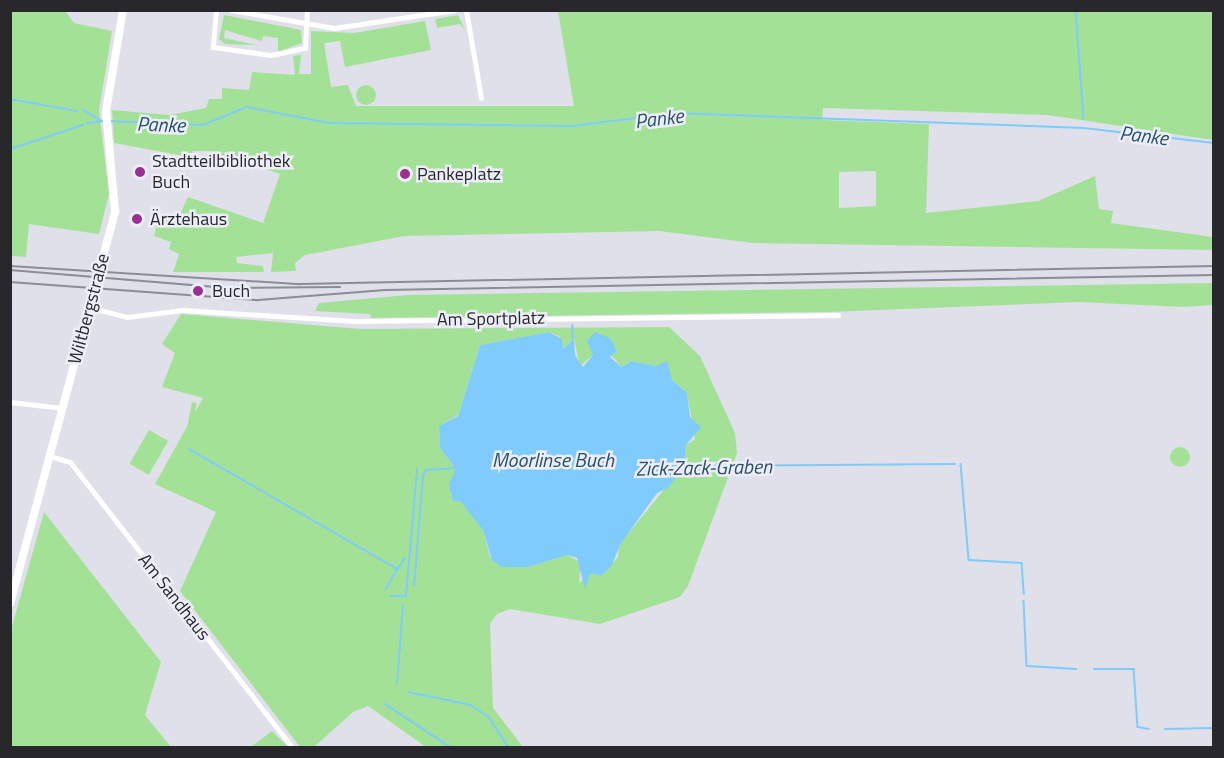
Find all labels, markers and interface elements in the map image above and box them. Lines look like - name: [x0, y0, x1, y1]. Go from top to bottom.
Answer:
- water label: Panke: [633, 103, 685, 133]
- water label: Panke: [136, 111, 186, 137]
- water label: Panke: [1118, 120, 1170, 150]
- place label: Stadtteilbibliothek Buch: [152, 151, 290, 194]
- place label: Pankeplatz: [417, 163, 501, 185]
- marker: Stadtteilbibliothek Buch: [133, 165, 147, 179]
- marker: Pankeplatz: [398, 167, 412, 181]
- place label: Ärztehaus: [150, 208, 227, 230]
- marker: Ärztehaus: [128, 210, 146, 228]
- street label: Wiltbergstraße: [64, 251, 114, 367]
- place label: Buch: [212, 280, 250, 302]
- marker: Buch: [189, 282, 207, 300]
- street label: Am Sportplatz: [437, 307, 545, 331]
- water label: Moorlinse Buch: [492, 447, 614, 471]
- water label: Zick-Zack-Graben: [636, 454, 772, 480]
- street label: Am Sandhaus: [133, 549, 215, 645]

